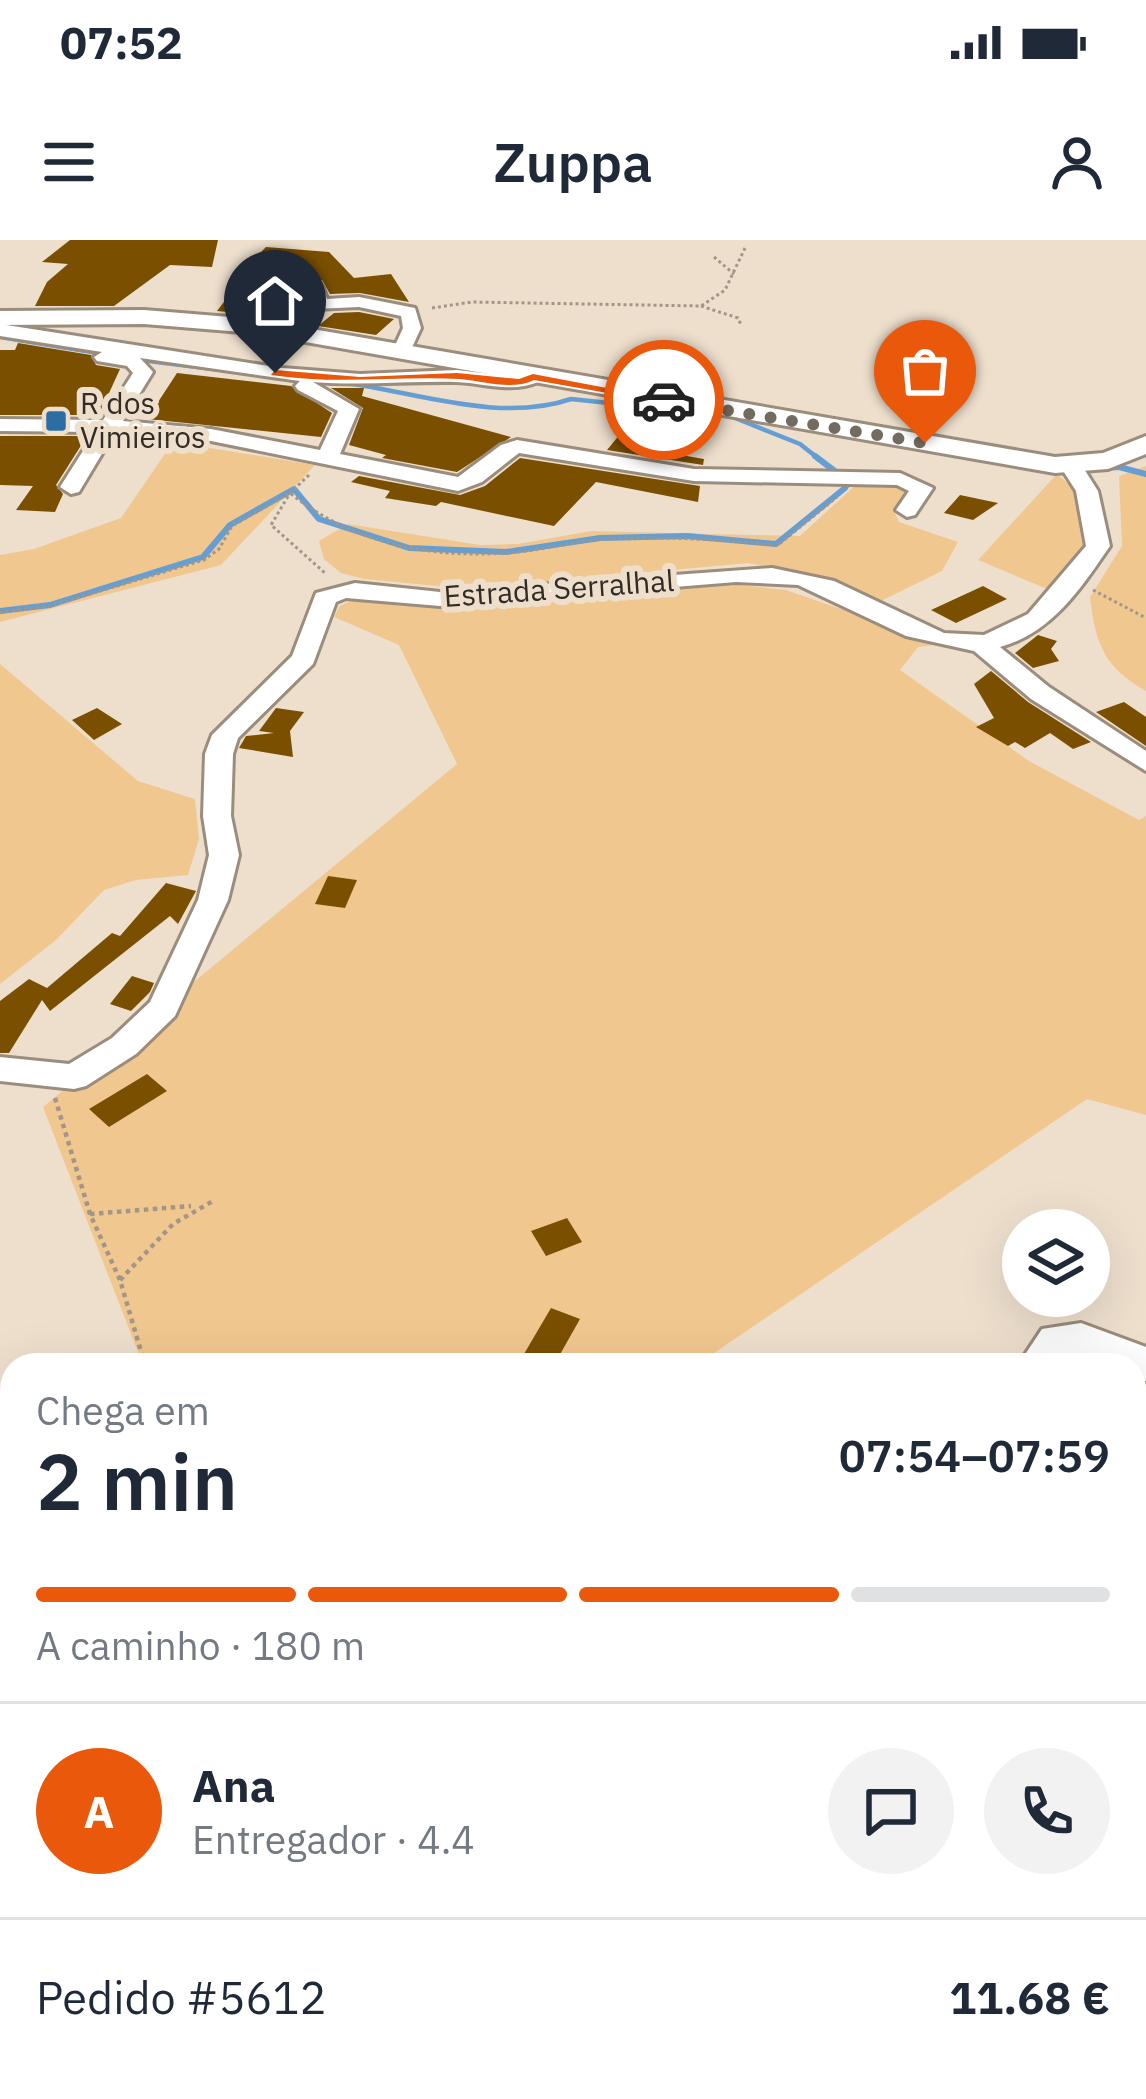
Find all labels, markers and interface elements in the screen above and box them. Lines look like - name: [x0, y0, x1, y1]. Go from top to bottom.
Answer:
- text: 07:52: [60, 13, 183, 71]
- text: Zuppa: [494, 127, 652, 197]
- icon: menu: [36, 129, 102, 195]
- icon: person: [1044, 129, 1110, 195]
- pin: [224, 250, 326, 373]
- icon: home: [242, 268, 308, 334]
- pin: [874, 320, 976, 443]
- icon: bag: [892, 338, 958, 404]
- courier: [604, 340, 724, 460]
- icon: car: [631, 367, 697, 433]
- place label: R dos Vimieiros: [80, 383, 206, 456]
- marker: R dos Vimieiros: [43, 408, 69, 434]
- street label: Estrada Serralhal: [442, 560, 675, 615]
- map controls: [1002, 1209, 1110, 1317]
- button: layers: [1002, 1209, 1110, 1317]
- text: Chega em: [36, 1385, 210, 1436]
- text: 07:54–07:59: [839, 1426, 1110, 1484]
- text: 2 min: [36, 1430, 238, 1531]
- text: A caminho · 180 m: [36, 1620, 365, 1671]
- button: chat: [828, 1748, 954, 1874]
- button: phone: [984, 1748, 1110, 1874]
- text: Ana: [192, 1756, 275, 1814]
- text: A: [84, 1782, 114, 1840]
- text: Entregador · 4.4: [192, 1814, 475, 1865]
- text: Pedido #5612: [36, 1968, 326, 2026]
- text: 11.68 €: [949, 1968, 1110, 2026]

